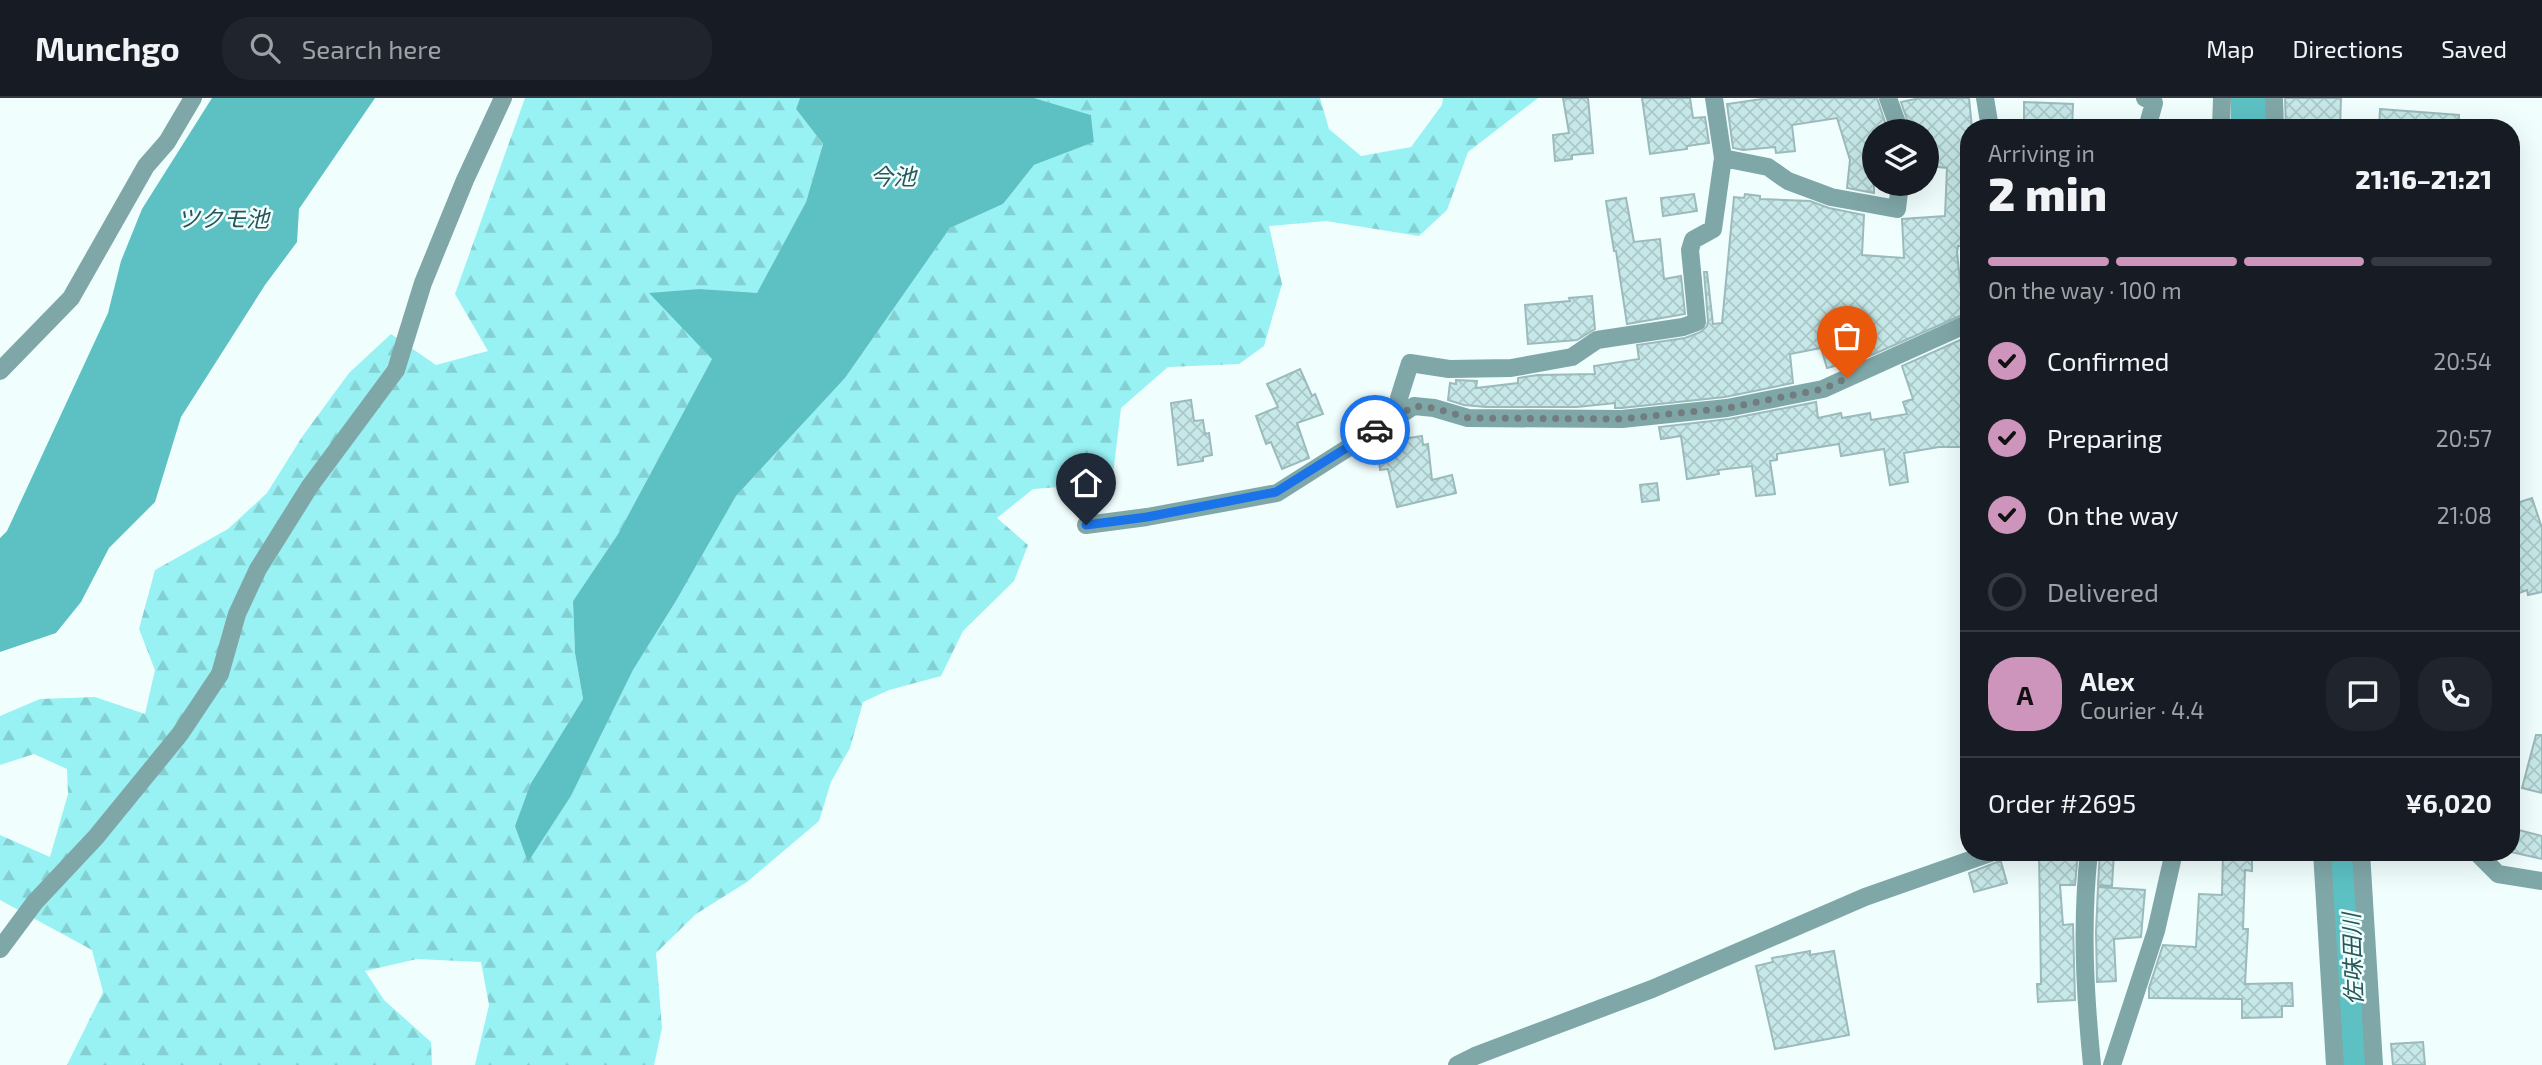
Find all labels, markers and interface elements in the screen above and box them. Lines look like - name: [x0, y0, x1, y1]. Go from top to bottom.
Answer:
- search box: [222, 17, 712, 80]
- text: Munchgo: [35, 28, 180, 68]
- icon: search: [246, 29, 284, 67]
- text: Search here: [302, 33, 441, 64]
- text: Map: [2206, 34, 2254, 63]
- text: Directions: [2292, 34, 2403, 63]
- text: Saved: [2441, 34, 2507, 63]
- map controls: [1862, 119, 1939, 196]
- button: layers: [1862, 119, 1939, 196]
- text: Arriving in: [1988, 139, 2095, 167]
- water label: 今池: [870, 162, 918, 190]
- text: 21:16–21:21: [2355, 163, 2492, 194]
- text: 2 min: [1988, 165, 2107, 220]
- water label: ツクモ池: [177, 204, 271, 232]
- text: On the way · 100 m: [1988, 276, 2182, 304]
- pin: [1817, 306, 1877, 378]
- icon: bag: [1828, 317, 1866, 355]
- icon: check: [1988, 342, 2026, 380]
- text: Confirmed: [2047, 345, 2170, 376]
- text: 20:54: [2433, 347, 2492, 375]
- courier: [1340, 395, 1410, 465]
- icon: car: [1356, 411, 1394, 449]
- icon: check: [1988, 419, 2026, 457]
- text: Preparing: [2047, 422, 2162, 453]
- text: 20:57: [2436, 424, 2492, 452]
- pin: [1056, 453, 1116, 525]
- icon: home: [1067, 464, 1105, 502]
- icon: check: [1988, 496, 2026, 534]
- text: On the way: [2047, 499, 2178, 530]
- text: 21:08: [2437, 501, 2492, 529]
- text: Delivered: [2047, 576, 2159, 607]
- button: chat: [2326, 657, 2400, 731]
- button: phone: [2418, 657, 2492, 731]
- text: Alex: [2080, 665, 2135, 696]
- text: A: [2017, 679, 2033, 710]
- text: Courier · 4.4: [2080, 696, 2204, 724]
- text: Order #2695: [1988, 787, 2136, 818]
- text: ¥6,020: [2405, 787, 2492, 818]
- water label: 佐味田川: [2336, 910, 2368, 1005]

